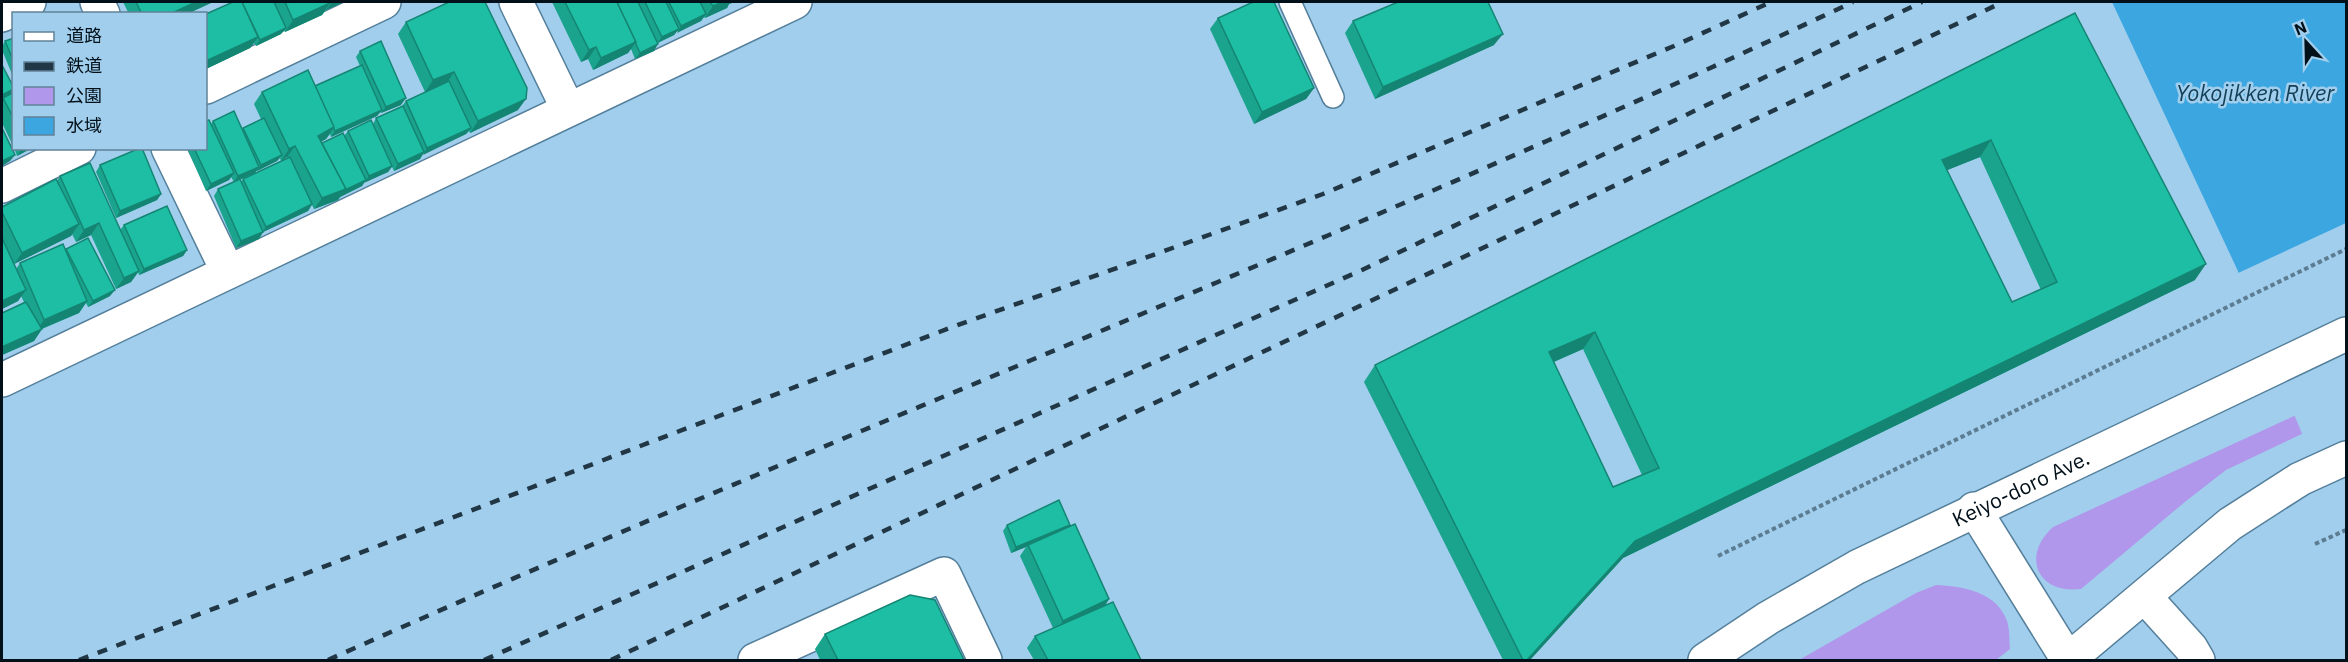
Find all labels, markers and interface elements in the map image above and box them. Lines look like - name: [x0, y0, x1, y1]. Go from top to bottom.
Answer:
- legend: [12, 12, 207, 150]
- north arrow: [2276, 12, 2336, 72]
- text: N: [2291, 17, 2310, 40]
- text: 道路: [66, 24, 102, 47]
- text: 鉄道: [66, 54, 102, 77]
- water label: Yokojikken River: [2176, 78, 2335, 107]
- text: 公園: [66, 84, 102, 107]
- text: 水域: [66, 114, 102, 137]
- street label: Keiyo-doro Ave.: [1947, 443, 2094, 533]

